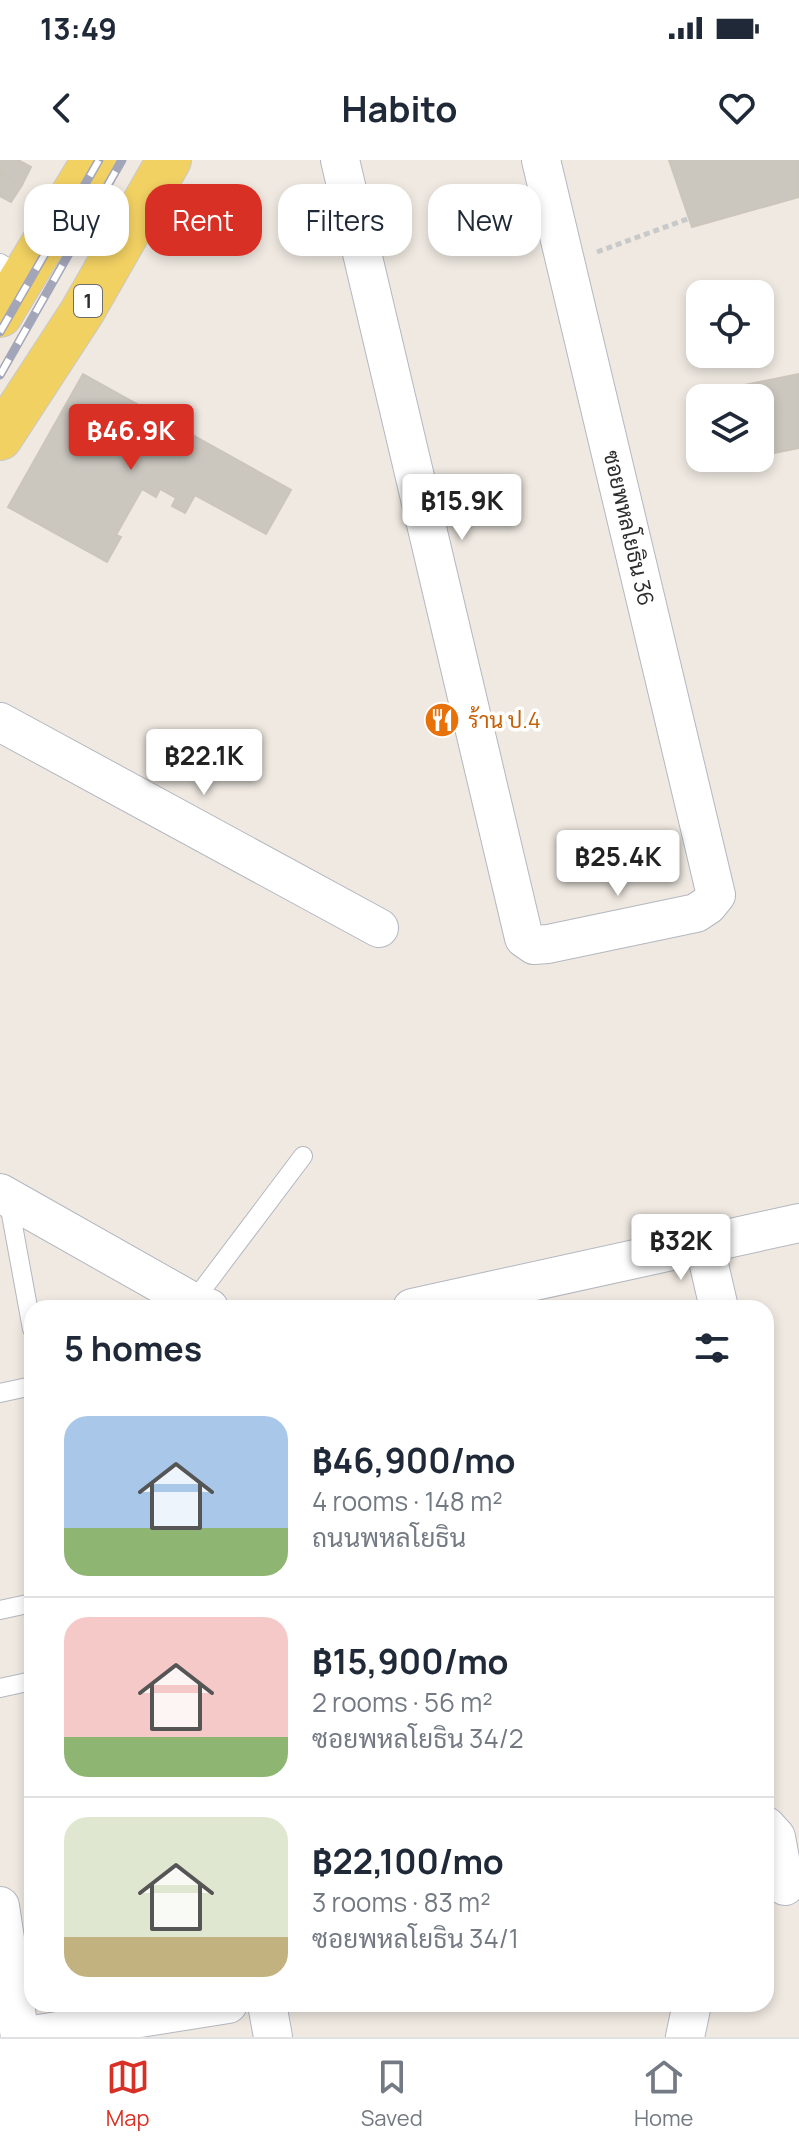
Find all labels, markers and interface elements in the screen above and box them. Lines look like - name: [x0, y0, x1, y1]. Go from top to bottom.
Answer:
- text: 13:49: [40, 8, 117, 49]
- text: Habito: [342, 84, 457, 133]
- icon: back: [40, 86, 84, 130]
- icon: heart: [715, 86, 759, 130]
- chip: Buy: [24, 184, 129, 256]
- chip: Rent: [145, 184, 262, 256]
- chip: Filters: [278, 184, 412, 256]
- chip: New: [428, 184, 541, 256]
- map controls: [686, 280, 774, 472]
- button: locate: [686, 280, 774, 368]
- road number: 1: [74, 285, 102, 317]
- button: layers: [686, 384, 774, 472]
- pin: ฿46.9K: [66, 404, 196, 472]
- text: ฿46.9K: [87, 412, 175, 448]
- street label: ซอยพหลโยธิน 36: [597, 447, 661, 609]
- pin: ฿15.9K: [397, 474, 527, 542]
- text: ฿15.9K: [420, 482, 504, 518]
- restaurant icon: ร้าน ป.4: [423, 701, 461, 739]
- place label: ร้าน ป.4: [468, 705, 541, 735]
- pin: ฿22.1K: [139, 729, 269, 797]
- text: ฿22.1K: [164, 737, 244, 773]
- pin: ฿25.4K: [553, 830, 683, 898]
- text: ฿25.4K: [575, 838, 661, 874]
- pin: ฿32K: [634, 1214, 728, 1282]
- text: ฿32K: [649, 1222, 713, 1258]
- text: 5 homes: [64, 1325, 202, 1371]
- icon: filters: [690, 1326, 734, 1370]
- text: ฿46,900/mo: [312, 1437, 516, 1483]
- icon: home: [128, 1448, 224, 1544]
- text: 4 rooms · 148 m²: [312, 1483, 503, 1519]
- text: ถนนพหลโยธิน: [312, 1519, 466, 1555]
- text: ฿15,900/mo: [312, 1638, 509, 1684]
- icon: home: [128, 1649, 224, 1745]
- text: 2 rooms · 56 m²: [312, 1684, 493, 1720]
- text: ซอยพหลโยธิน 34/2: [312, 1720, 524, 1756]
- text: ฿22,100/mo: [312, 1838, 504, 1884]
- icon: home: [128, 1849, 224, 1945]
- text: 3 rooms · 83 m²: [312, 1884, 491, 1920]
- text: ซอยพหลโยธิน 34/1: [312, 1920, 519, 1956]
- tab: Map: [106, 2055, 150, 2133]
- tab: Saved: [361, 2055, 423, 2133]
- tab: Home: [634, 2055, 693, 2133]

